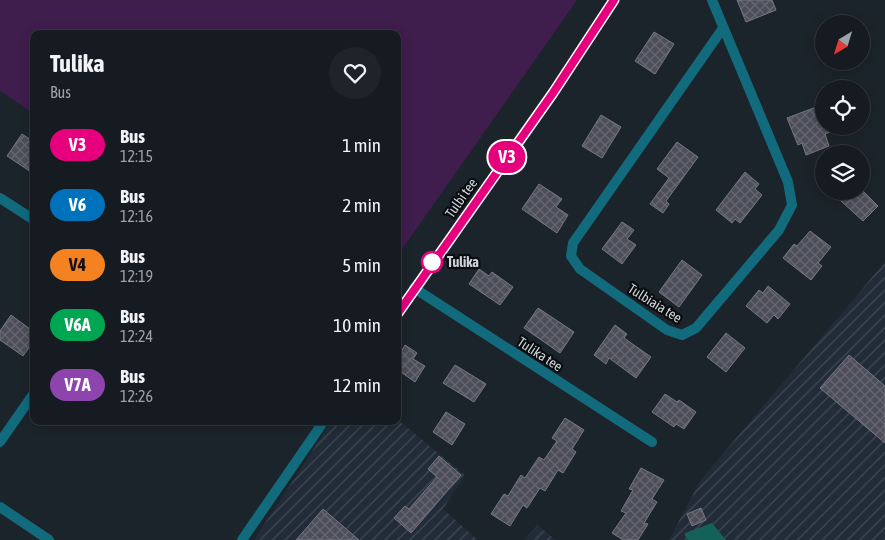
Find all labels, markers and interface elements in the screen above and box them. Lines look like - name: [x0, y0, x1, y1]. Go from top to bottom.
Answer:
- north arrow: [815, 15, 870, 70]
- map controls: [815, 15, 870, 200]
- button: heart: [329, 47, 381, 99]
- text: Tulika: [50, 50, 105, 77]
- button: locate: [815, 80, 870, 135]
- text: Bus: [50, 83, 71, 101]
- text: Bus: [120, 125, 145, 147]
- text: V3: [69, 134, 86, 155]
- text: 1 min: [342, 134, 381, 156]
- line badge: V3: [484, 141, 530, 173]
- button: layers: [815, 145, 870, 200]
- text: V3: [498, 146, 516, 167]
- text: 12:15: [120, 147, 153, 165]
- street label: Tulbi tee: [442, 175, 480, 221]
- text: Bus: [120, 185, 145, 207]
- text: V6: [69, 194, 86, 215]
- text: 2 min: [342, 194, 381, 216]
- text: 12:16: [120, 207, 153, 225]
- text: Bus: [120, 245, 145, 267]
- marker: Tulika: [421, 251, 443, 273]
- text: V4: [69, 254, 86, 275]
- text: 5 min: [342, 254, 381, 276]
- place label: Tulika: [447, 254, 479, 270]
- text: 12:19: [120, 267, 153, 285]
- street label: Tulbiaia tee: [625, 280, 685, 326]
- text: Bus: [120, 305, 145, 327]
- text: V6A: [64, 314, 91, 335]
- text: 10 min: [333, 314, 381, 336]
- text: 12:24: [120, 327, 153, 345]
- street label: Tulika tee: [515, 334, 565, 374]
- text: Bus: [120, 365, 145, 387]
- text: V7A: [64, 374, 91, 395]
- text: 12 min: [333, 374, 381, 396]
- text: 12:26: [120, 387, 153, 405]

